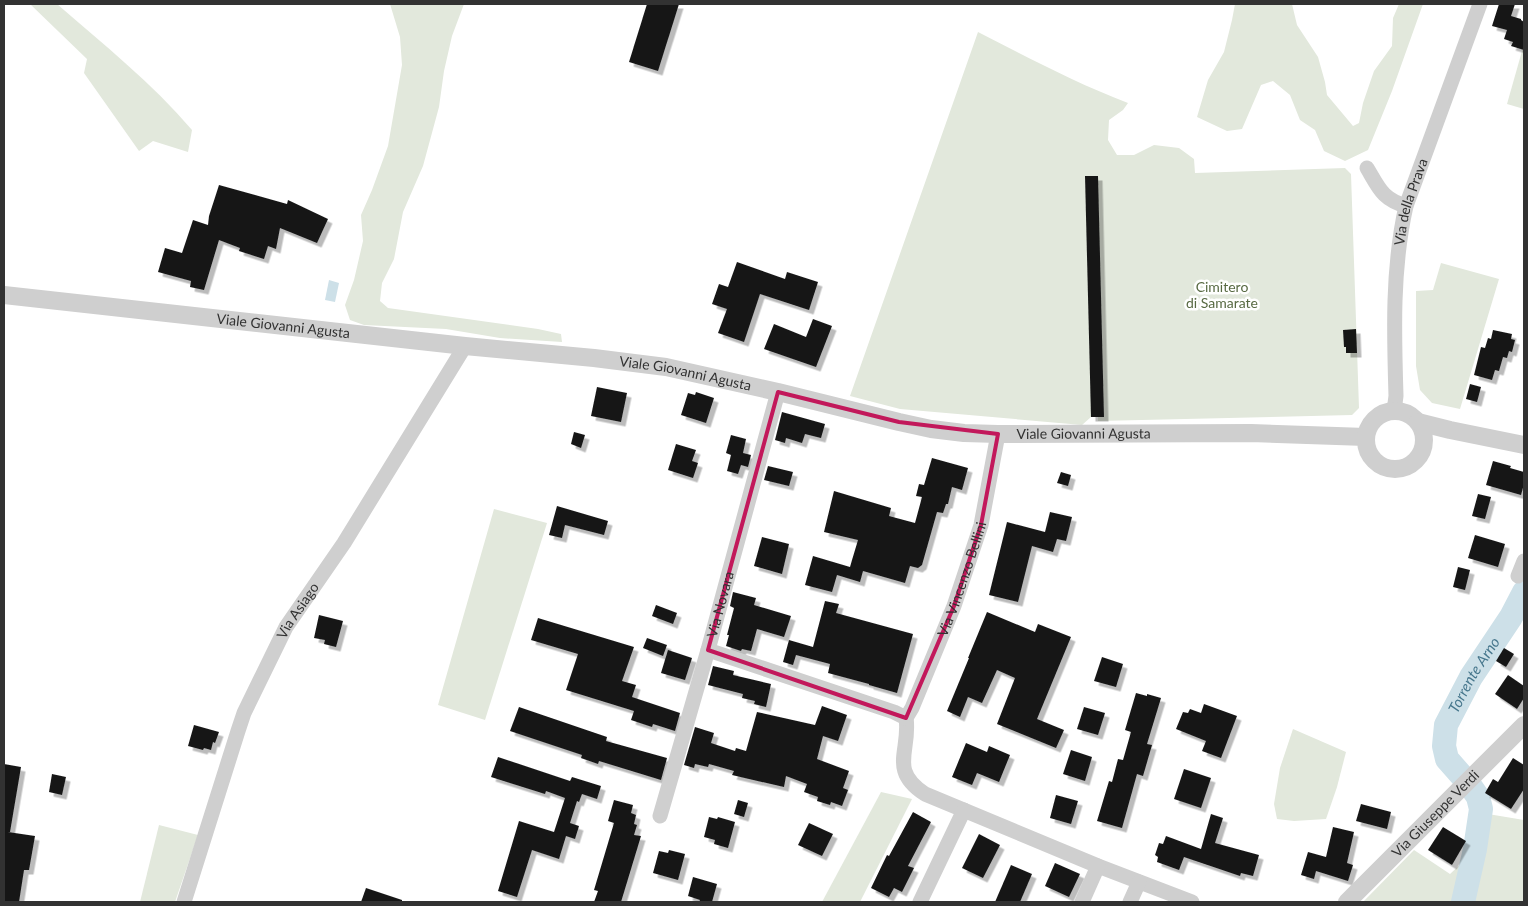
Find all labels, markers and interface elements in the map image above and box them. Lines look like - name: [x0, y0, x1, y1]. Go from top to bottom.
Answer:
- street label: Via della Prava: [1390, 156, 1431, 246]
- park label: Cimitero di Samarate: [1186, 278, 1258, 311]
- street label: Viale Giovanni Agusta: [216, 310, 351, 341]
- street label: Viale Giovanni Agusta: [618, 352, 753, 394]
- street label: Viale Giovanni Agusta: [1016, 424, 1151, 442]
- street label: Via Vincenzo Bellini: [933, 520, 989, 639]
- street label: Via Novara: [703, 569, 737, 639]
- street label: Via Asiago: [273, 579, 322, 641]
- water label: Torrente Arno: [1444, 633, 1503, 716]
- street label: Via Giuseppe Verdi: [1388, 766, 1482, 860]

